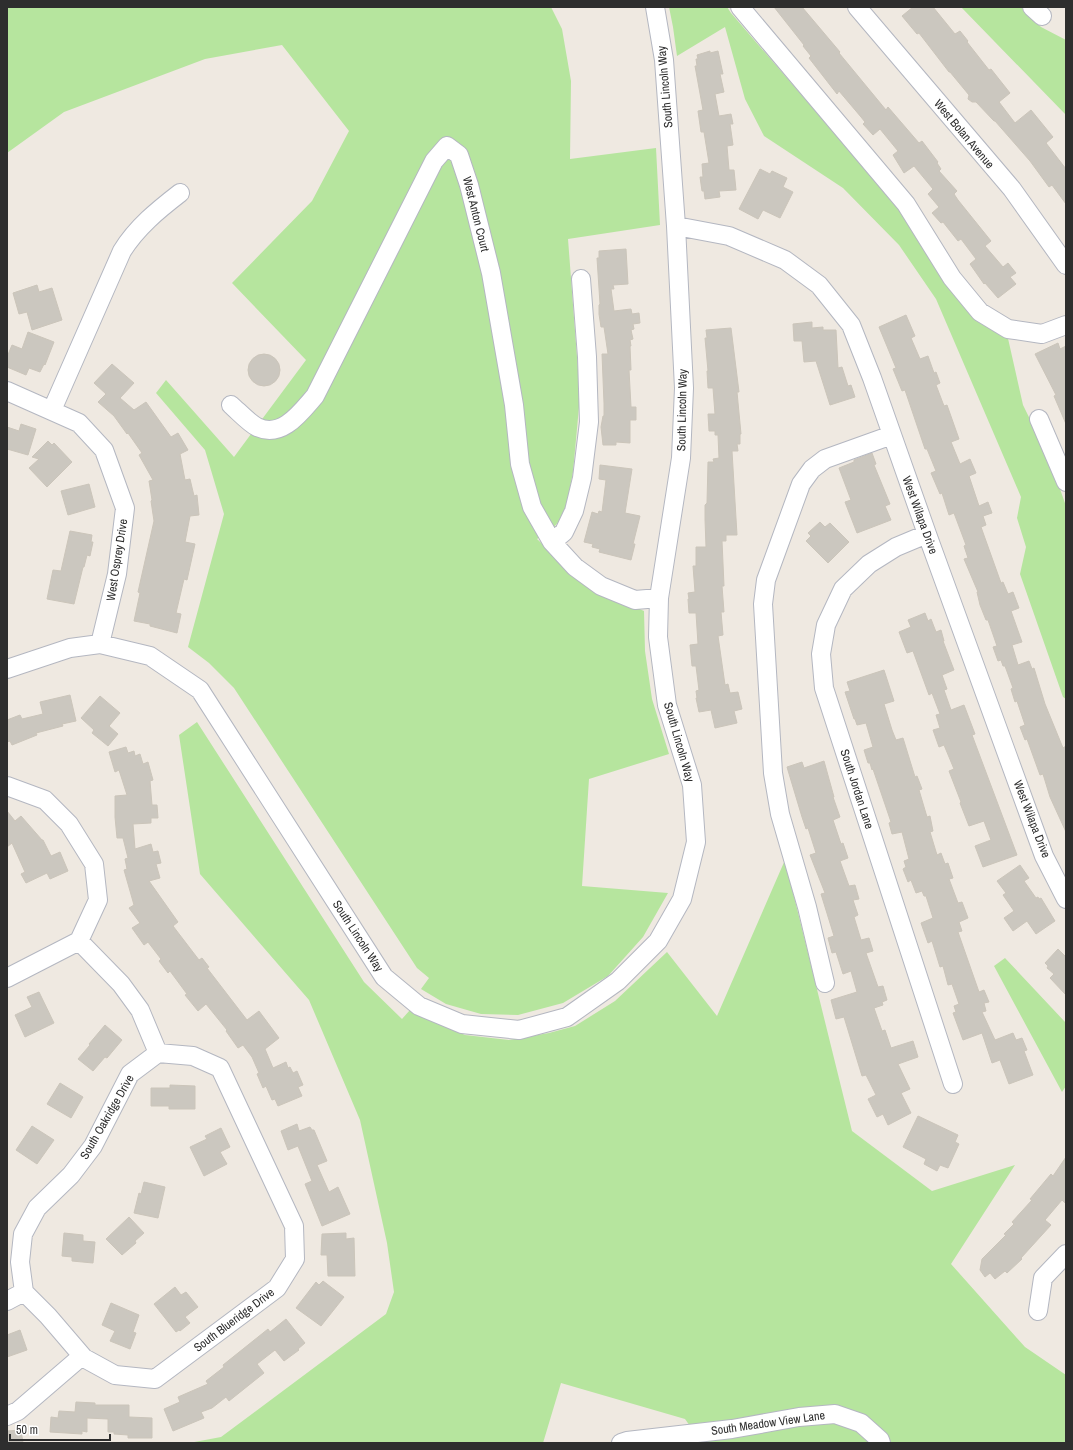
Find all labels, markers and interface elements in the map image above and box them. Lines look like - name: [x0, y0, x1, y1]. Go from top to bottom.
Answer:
- street label: South Lincoln Way: [653, 45, 677, 129]
- street label: West Bolan Avenue: [930, 96, 998, 172]
- street label: West Anton Court: [459, 175, 493, 254]
- street label: South Lincoln Way: [673, 369, 691, 451]
- street label: West Wilapa Drive: [898, 474, 942, 556]
- street label: West Osprey Drive: [103, 518, 131, 602]
- street label: South Lincoln Way: [660, 700, 698, 784]
- street label: South Jordan Lane: [837, 747, 877, 831]
- street label: West Wilapa Drive: [1010, 778, 1054, 860]
- street label: South Lincoln Way: [329, 897, 387, 975]
- street label: South Oakridge Drive: [76, 1072, 138, 1162]
- street label: South Blueridge Drive: [191, 1284, 277, 1356]
- street label: South Meadow View Lane: [710, 1407, 826, 1439]
- scale bar: [10, 1416, 110, 1442]
- text: 50 m: [16, 1422, 38, 1438]

